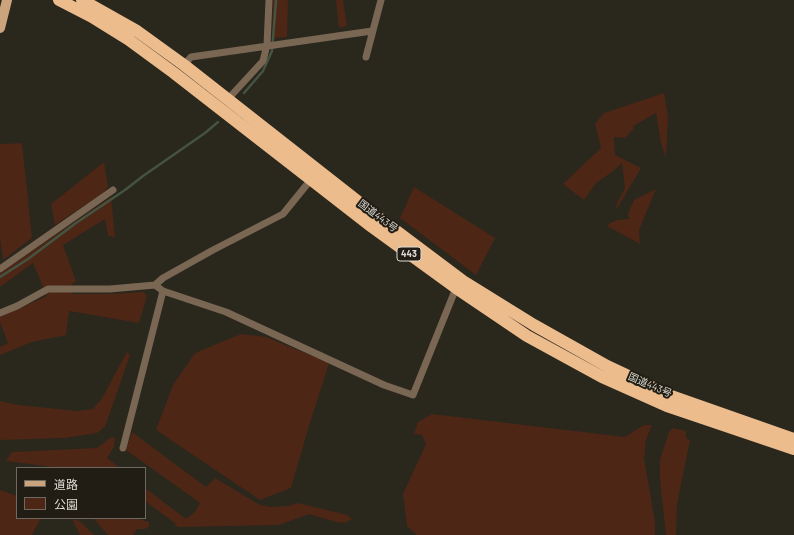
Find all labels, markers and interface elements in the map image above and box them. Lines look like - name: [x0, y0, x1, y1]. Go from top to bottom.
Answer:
- street label: 国道443号: [356, 197, 400, 235]
- road number: 443: [397, 247, 421, 261]
- street label: 国道443号: [626, 370, 674, 400]
- legend: [16, 467, 146, 519]
- text: 道路: [54, 477, 78, 491]
- text: 公園: [54, 497, 78, 511]

